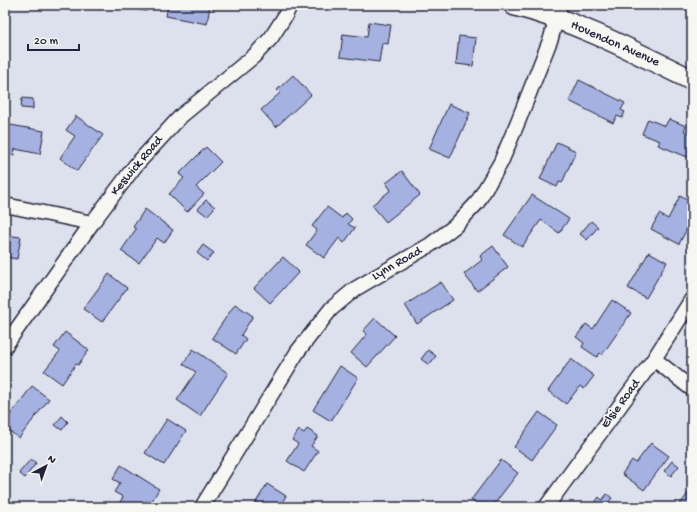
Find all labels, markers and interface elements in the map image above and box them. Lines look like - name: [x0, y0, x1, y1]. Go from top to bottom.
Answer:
- street label: Hovendon Avenue: [568, 18, 662, 70]
- scale bar: [28, 26, 79, 52]
- text: 20 m: [34, 35, 59, 49]
- street label: Keswick Road: [108, 132, 167, 199]
- street label: Lynn Road: [369, 243, 426, 284]
- street label: Elsie Road: [598, 376, 645, 431]
- north arrow: [26, 446, 66, 486]
- text: N: [45, 453, 58, 467]

